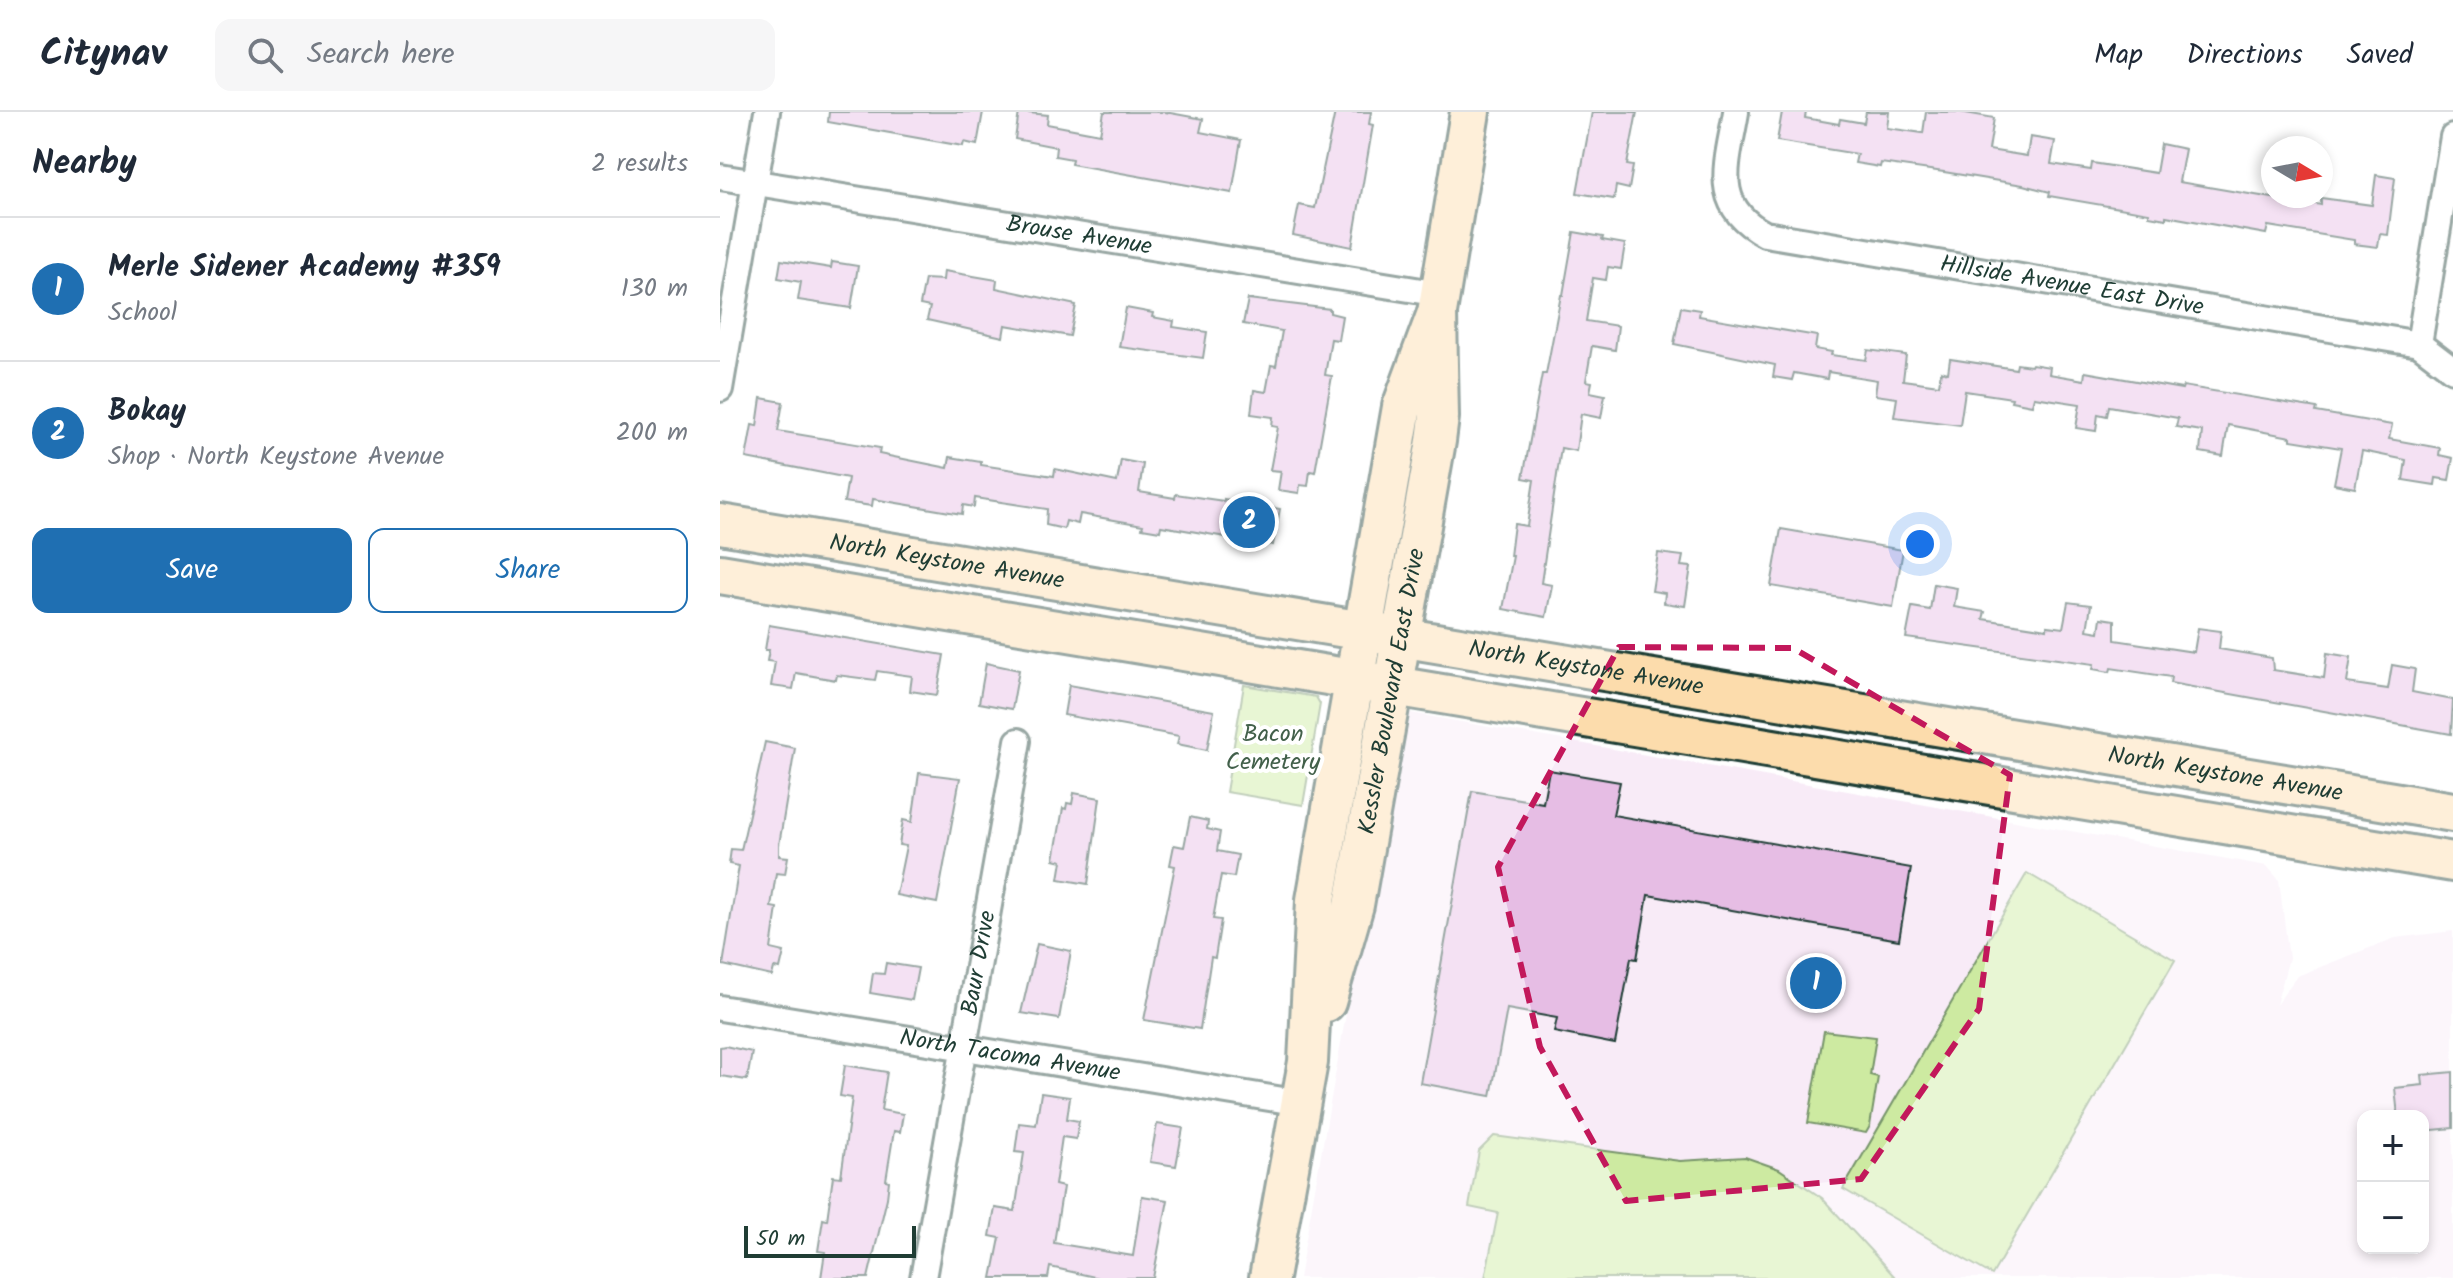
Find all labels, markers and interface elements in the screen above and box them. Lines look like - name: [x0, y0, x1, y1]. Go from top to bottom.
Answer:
- search box: [215, 19, 775, 91]
- text: Citynav: [40, 25, 167, 85]
- text: Search here: [307, 31, 455, 79]
- icon: search: [243, 33, 287, 77]
- text: Map: [2094, 33, 2143, 78]
- text: Directions: [2187, 33, 2303, 78]
- text: Saved: [2347, 33, 2413, 78]
- north arrow: [2261, 136, 2333, 208]
- text: Nearby: [32, 137, 137, 191]
- text: 2 results: [591, 143, 688, 185]
- street label: Brouse Avenue: [1004, 204, 1155, 266]
- text: Merle Sidener Academy #359: [108, 244, 501, 292]
- street label: Hillside Avenue East Drive: [1937, 244, 2207, 327]
- text: 1: [54, 268, 62, 310]
- text: 130 m: [621, 268, 688, 310]
- text: School: [108, 292, 177, 334]
- text: Bokay: [108, 388, 186, 436]
- text: 2: [50, 412, 66, 454]
- text: 200 m: [616, 412, 688, 454]
- text: Shop · North Keystone Avenue: [108, 436, 444, 478]
- pin: 2: [1223, 492, 1275, 552]
- street label: North Keystone Avenue: [827, 523, 1067, 600]
- your location: [1900, 524, 1940, 564]
- button: Save: [32, 528, 352, 613]
- button: Share: [368, 528, 688, 613]
- street label: Kessler Boulevard East Drive: [1347, 545, 1436, 837]
- street label: North Keystone Avenue: [1466, 629, 1707, 707]
- park label: Bacon Cemetery: [1226, 715, 1321, 782]
- street label: North Keystone Avenue: [2105, 735, 2346, 813]
- street label: Baur Drive: [950, 907, 1007, 1018]
- pin: 1: [1790, 953, 1842, 1013]
- street label: North Tacoma Avenue: [897, 1018, 1124, 1093]
- map controls: [2357, 1110, 2429, 1254]
- button: +: [2357, 1110, 2429, 1182]
- button: −: [2357, 1182, 2429, 1254]
- scale bar: [744, 1222, 916, 1258]
- text: 50 m: [756, 1222, 805, 1257]

